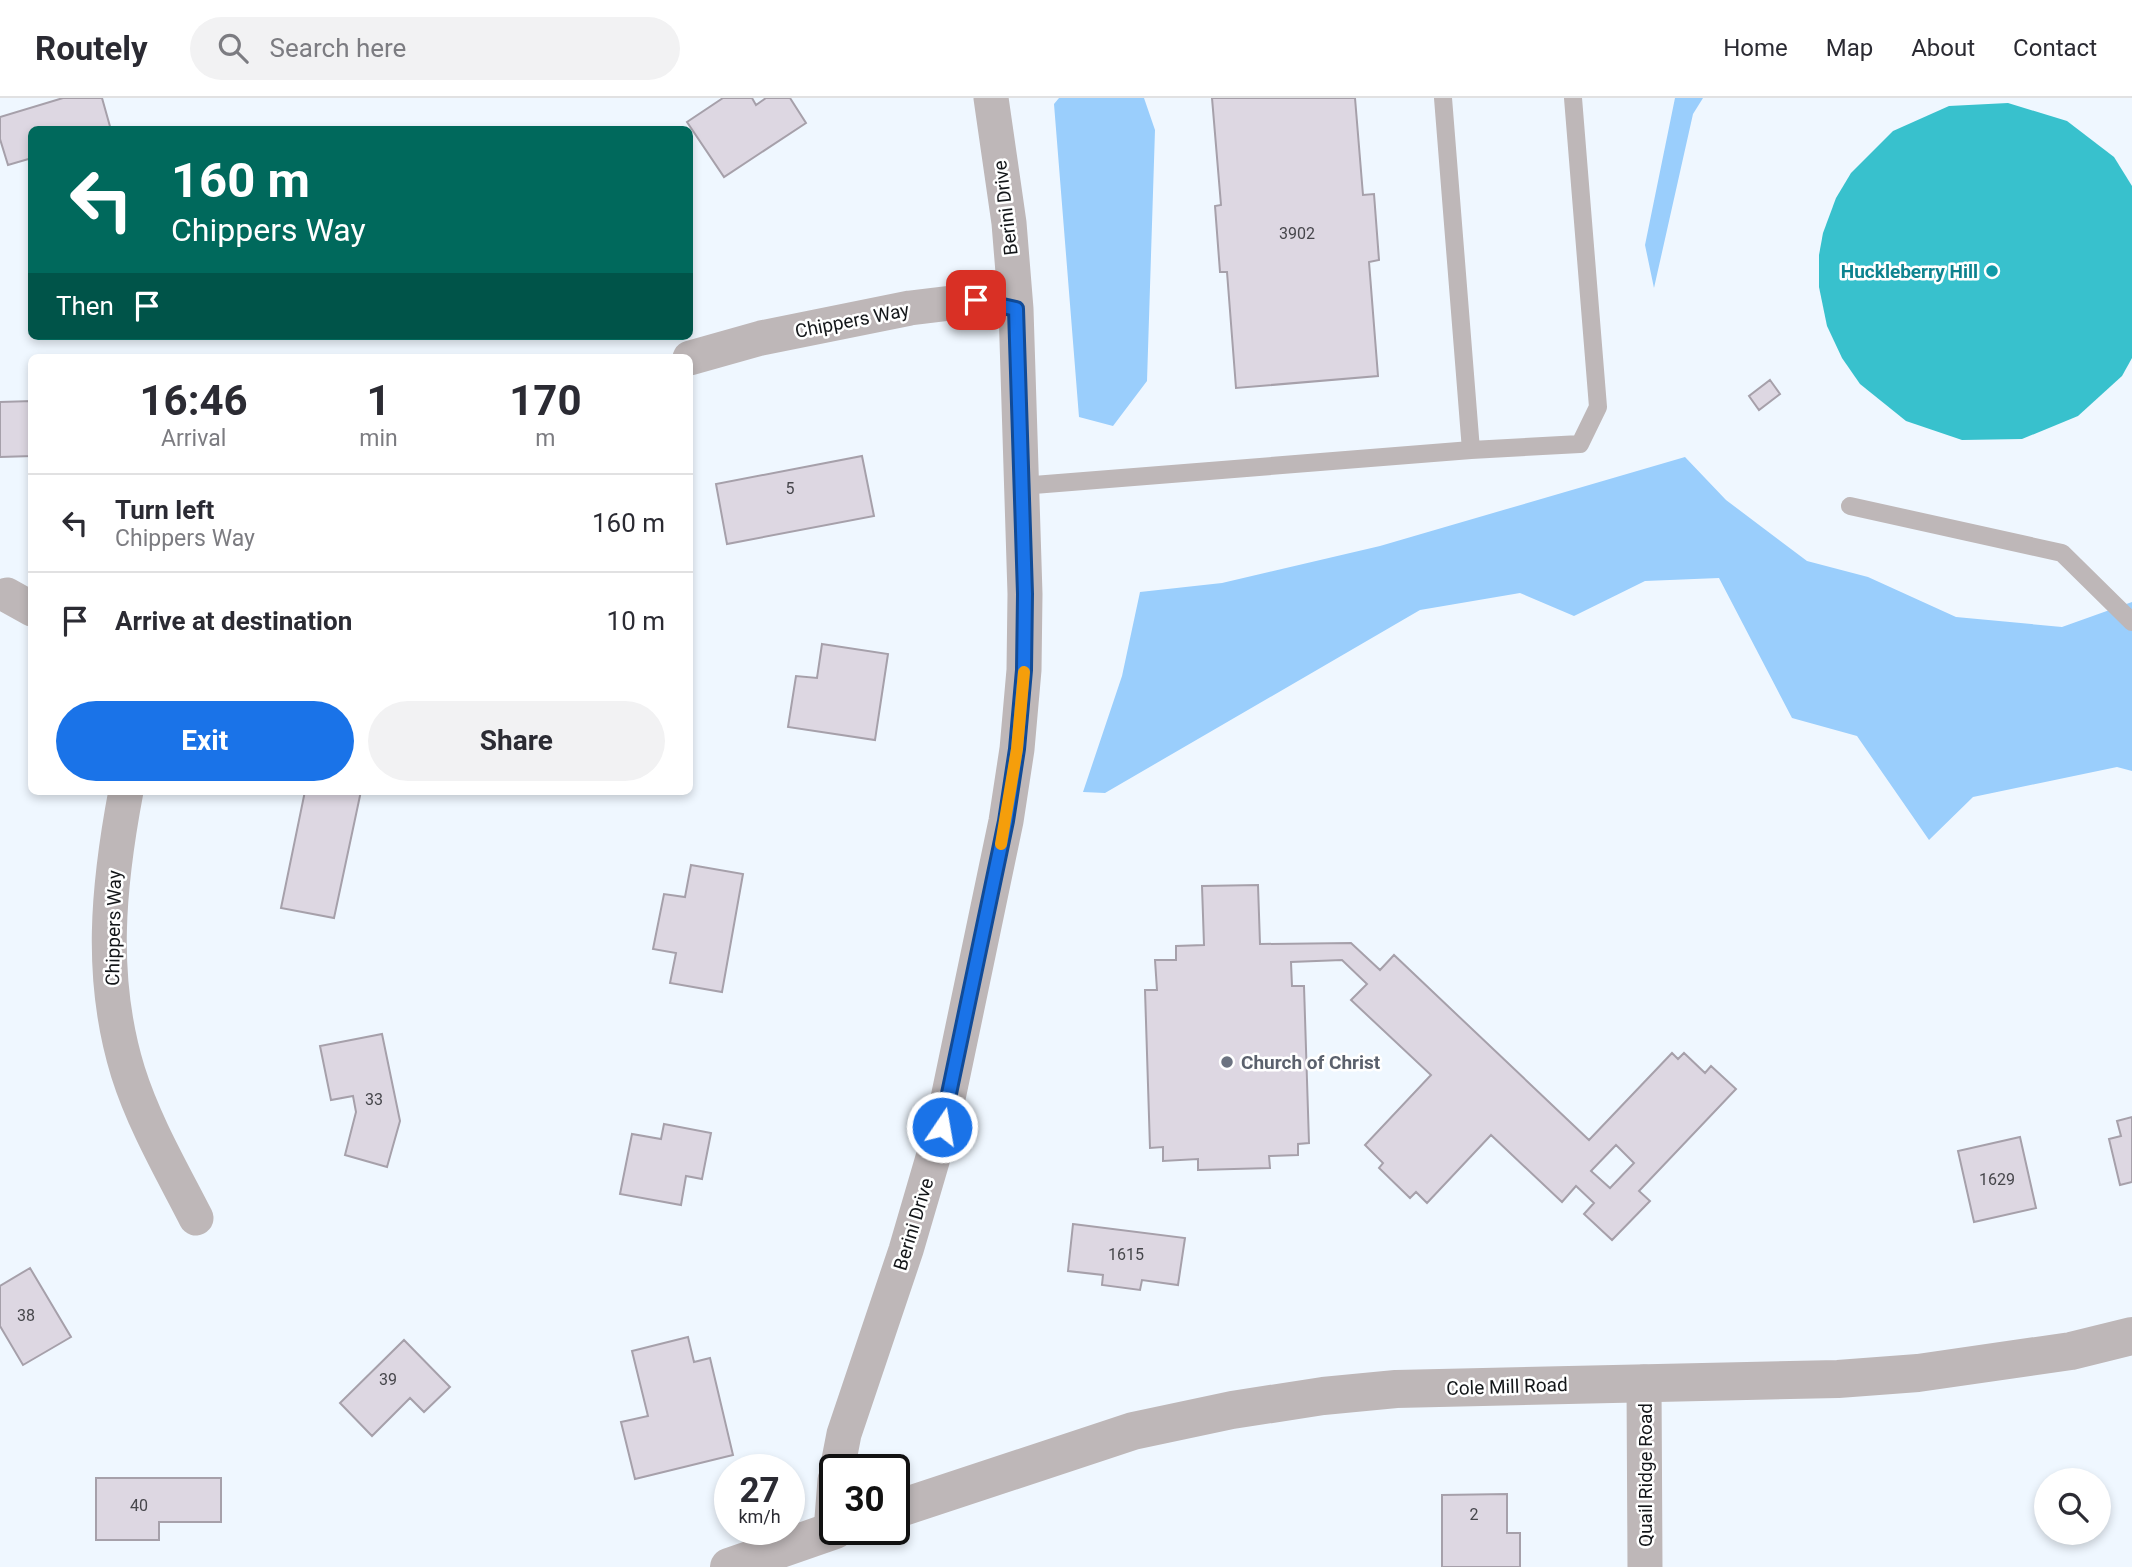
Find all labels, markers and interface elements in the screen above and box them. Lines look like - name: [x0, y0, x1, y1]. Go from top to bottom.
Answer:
- search box: [190, 17, 680, 80]
- text: Routely: [35, 29, 148, 68]
- icon: search: [214, 29, 252, 67]
- text: Search here: [270, 33, 406, 63]
- text: Home: [1723, 34, 1788, 62]
- text: Map: [1826, 34, 1873, 62]
- text: About: [1911, 34, 1975, 62]
- text: Contact: [2013, 34, 2097, 62]
- text: 160 m: [171, 152, 310, 209]
- icon: left: [56, 154, 147, 245]
- street label: Berini Drive: [988, 159, 1023, 257]
- text: Chippers Way: [171, 211, 366, 249]
- house number: 3902: [1279, 224, 1315, 243]
- place label: Huckleberry Hill: [1841, 260, 1978, 283]
- marker: Huckleberry Hill: [1984, 263, 2000, 279]
- pin: [946, 270, 1006, 330]
- icon: arrive: [957, 281, 995, 319]
- icon: arrive: [128, 287, 166, 325]
- text: Then: [56, 291, 114, 321]
- street label: Chippers Way: [793, 298, 911, 343]
- text: 16:46: [140, 376, 248, 425]
- text: 1: [366, 376, 391, 425]
- text: 170: [509, 376, 582, 425]
- text: Arrival: [161, 425, 226, 452]
- text: min: [359, 425, 398, 452]
- text: m: [535, 425, 555, 452]
- house number: 5: [786, 479, 795, 498]
- text: Turn left: [115, 495, 214, 525]
- icon: left: [56, 504, 94, 542]
- text: 160 m: [592, 508, 665, 538]
- text: Chippers Way: [115, 525, 255, 552]
- icon: arrive: [56, 602, 94, 640]
- text: Arrive at destination: [115, 606, 352, 636]
- text: 10 m: [607, 606, 665, 636]
- button: Exit: [56, 701, 354, 781]
- button: Share: [368, 701, 665, 781]
- street label: Chippers Way: [101, 870, 126, 986]
- place label: Church of Christ: [1241, 1051, 1381, 1074]
- marker: Church of Christ: [1219, 1054, 1235, 1070]
- house number: 33: [365, 1090, 383, 1109]
- position arrow: [905, 1090, 979, 1164]
- house number: 1629: [1979, 1170, 2015, 1189]
- street label: Berini Drive: [889, 1175, 938, 1273]
- house number: 1615: [1108, 1245, 1144, 1264]
- house number: 38: [17, 1306, 35, 1325]
- house number: 39: [379, 1370, 397, 1389]
- street label: Cole Mill Road: [1446, 1373, 1568, 1400]
- street label: Quail Ridge Road: [1634, 1403, 1657, 1547]
- speed limit sign: 30: [819, 1454, 910, 1545]
- map controls: [2034, 1468, 2111, 1545]
- button: search: [2034, 1468, 2111, 1545]
- text: 27: [739, 1470, 780, 1511]
- house number: 40: [130, 1496, 148, 1515]
- house number: 2: [1470, 1505, 1479, 1524]
- text: km/h: [738, 1506, 781, 1527]

